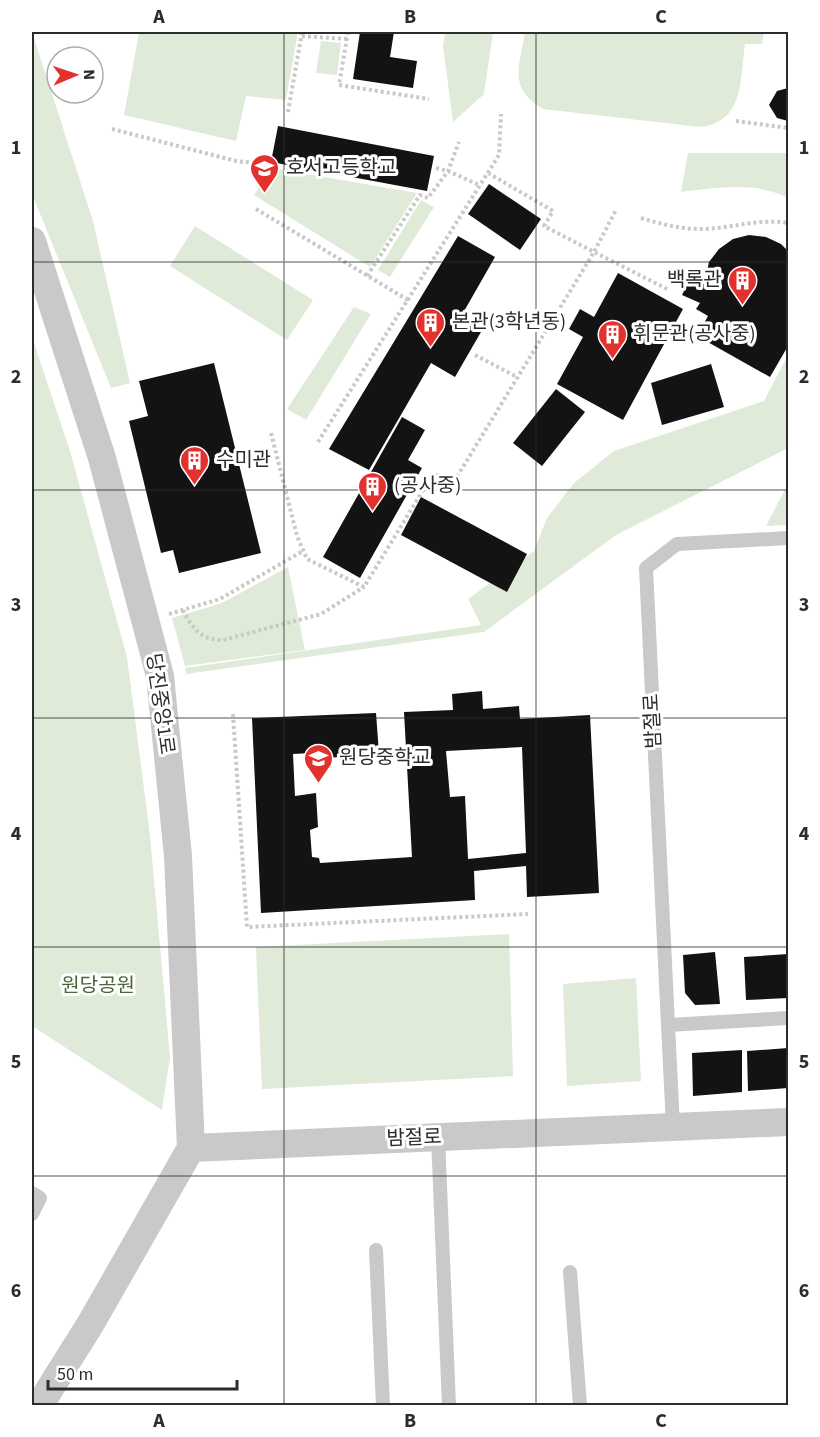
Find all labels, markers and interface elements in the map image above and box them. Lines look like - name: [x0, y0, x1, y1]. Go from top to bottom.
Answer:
- text: A: [152, 3, 165, 31]
- text: B: [404, 3, 416, 31]
- text: C: [655, 3, 667, 31]
- north arrow: [45, 45, 105, 105]
- text: N: [78, 69, 100, 80]
- text: 1: [11, 134, 21, 162]
- text: 1: [799, 134, 809, 162]
- school or university icon: 호서고등학교: [249, 152, 281, 194]
- place label: 호서고등학교: [286, 154, 396, 182]
- building icon: 백록관: [727, 264, 759, 306]
- place label: 백록관: [667, 266, 722, 294]
- building icon: 본관(3학년동): [415, 306, 447, 348]
- place label: 본관(3학년동): [452, 308, 566, 336]
- building icon: 휘문관(공사중): [596, 318, 628, 360]
- place label: 휘문관(공사중): [633, 320, 756, 348]
- text: 2: [11, 363, 21, 391]
- text: 2: [799, 363, 809, 391]
- building icon: 수미관: [179, 444, 211, 486]
- place label: 수미관: [216, 446, 271, 474]
- building icon: (공사중): [357, 470, 389, 512]
- place label: (공사중): [394, 472, 461, 500]
- text: 3: [11, 591, 21, 619]
- text: 3: [799, 591, 809, 619]
- street label: 당진중앙1로: [139, 652, 181, 756]
- street label: 밤절로: [638, 693, 668, 749]
- school or university icon: 원당중학교: [302, 742, 334, 784]
- place label: 원당중학교: [339, 744, 431, 772]
- text: 4: [11, 820, 22, 848]
- text: 4: [799, 820, 810, 848]
- park label: 원당공원: [61, 972, 135, 1000]
- text: 5: [11, 1048, 21, 1076]
- text: 5: [799, 1048, 809, 1076]
- street label: 밤절로: [386, 1123, 442, 1153]
- text: 6: [11, 1277, 21, 1305]
- text: 6: [799, 1277, 809, 1305]
- scale bar: [48, 1353, 237, 1391]
- text: 50 m: [57, 1362, 93, 1387]
- text: A: [152, 1407, 165, 1435]
- text: B: [404, 1407, 416, 1435]
- text: C: [655, 1407, 667, 1435]

